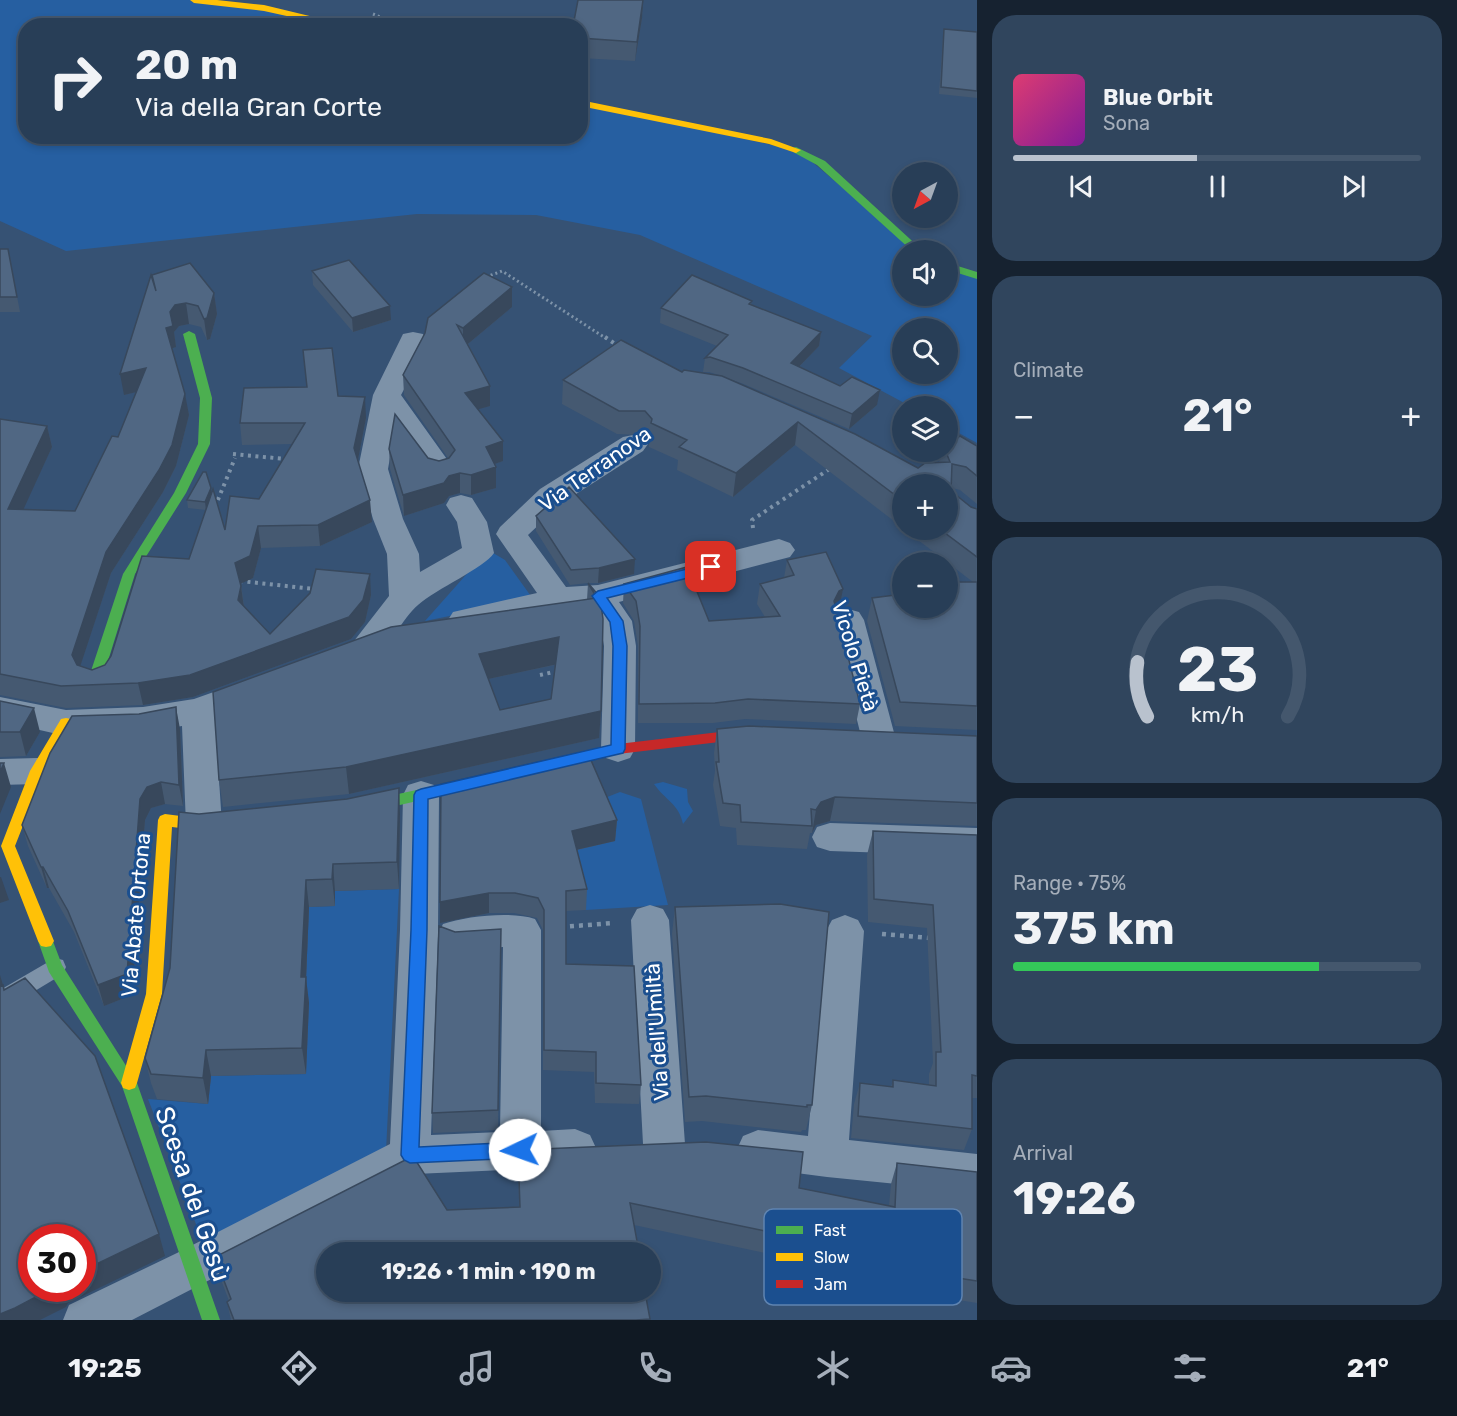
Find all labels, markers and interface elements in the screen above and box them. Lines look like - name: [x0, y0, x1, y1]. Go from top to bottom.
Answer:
- text: 20 m: [135, 40, 238, 90]
- icon: right: [36, 42, 114, 120]
- text: Blue Orbit: [1103, 84, 1213, 111]
- text: Via della Gran Corte: [135, 91, 382, 123]
- text: Sona: [1103, 111, 1150, 135]
- north arrow: [892, 162, 958, 228]
- map controls: [892, 162, 958, 618]
- icon: previous: [1065, 170, 1098, 203]
- icon: pause: [1201, 170, 1234, 203]
- icon: next: [1337, 170, 1370, 203]
- button: sound: [892, 240, 958, 306]
- button: search: [892, 318, 958, 384]
- text: Climate: [1013, 358, 1084, 382]
- text: 21°: [1182, 389, 1253, 442]
- button: layers: [892, 396, 958, 462]
- text: −: [1013, 396, 1034, 435]
- text: +: [1400, 396, 1421, 435]
- street label: Via Terranova: [534, 421, 656, 517]
- button: +: [892, 474, 958, 540]
- pin: [685, 541, 736, 592]
- icon: arrive: [694, 550, 727, 583]
- button: −: [892, 552, 958, 618]
- street label: Vicolo Pietà: [827, 597, 884, 714]
- text: 23: [1176, 633, 1258, 707]
- text: km/h: [1190, 702, 1244, 727]
- street label: Via Abate Ortona: [116, 832, 155, 998]
- text: Range · 75%: [1013, 871, 1126, 895]
- text: 375 km: [1013, 902, 1175, 955]
- street label: Via dell'Umiltà: [639, 962, 674, 1102]
- street label: Scesa del Gesù: [148, 1103, 237, 1286]
- position arrow: [488, 1118, 552, 1182]
- text: Arrival: [1013, 1141, 1073, 1165]
- text: 19:26: [1013, 1172, 1136, 1225]
- legend: [764, 1209, 962, 1305]
- text: Fast: [814, 1221, 846, 1240]
- speed limit sign: 30: [18, 1224, 96, 1302]
- text: Slow: [814, 1248, 850, 1267]
- text: 19:26 · 1 min · 190 m: [381, 1258, 596, 1285]
- text: Jam: [814, 1275, 847, 1294]
- icon: directions: [278, 1347, 320, 1389]
- icon: music: [456, 1347, 498, 1389]
- icon: phone: [634, 1347, 676, 1389]
- icon: climate: [812, 1347, 854, 1389]
- icon: car: [990, 1347, 1032, 1389]
- icon: filters: [1169, 1347, 1211, 1389]
- text: 19:25: [68, 1352, 142, 1384]
- text: 21°: [1347, 1352, 1389, 1384]

